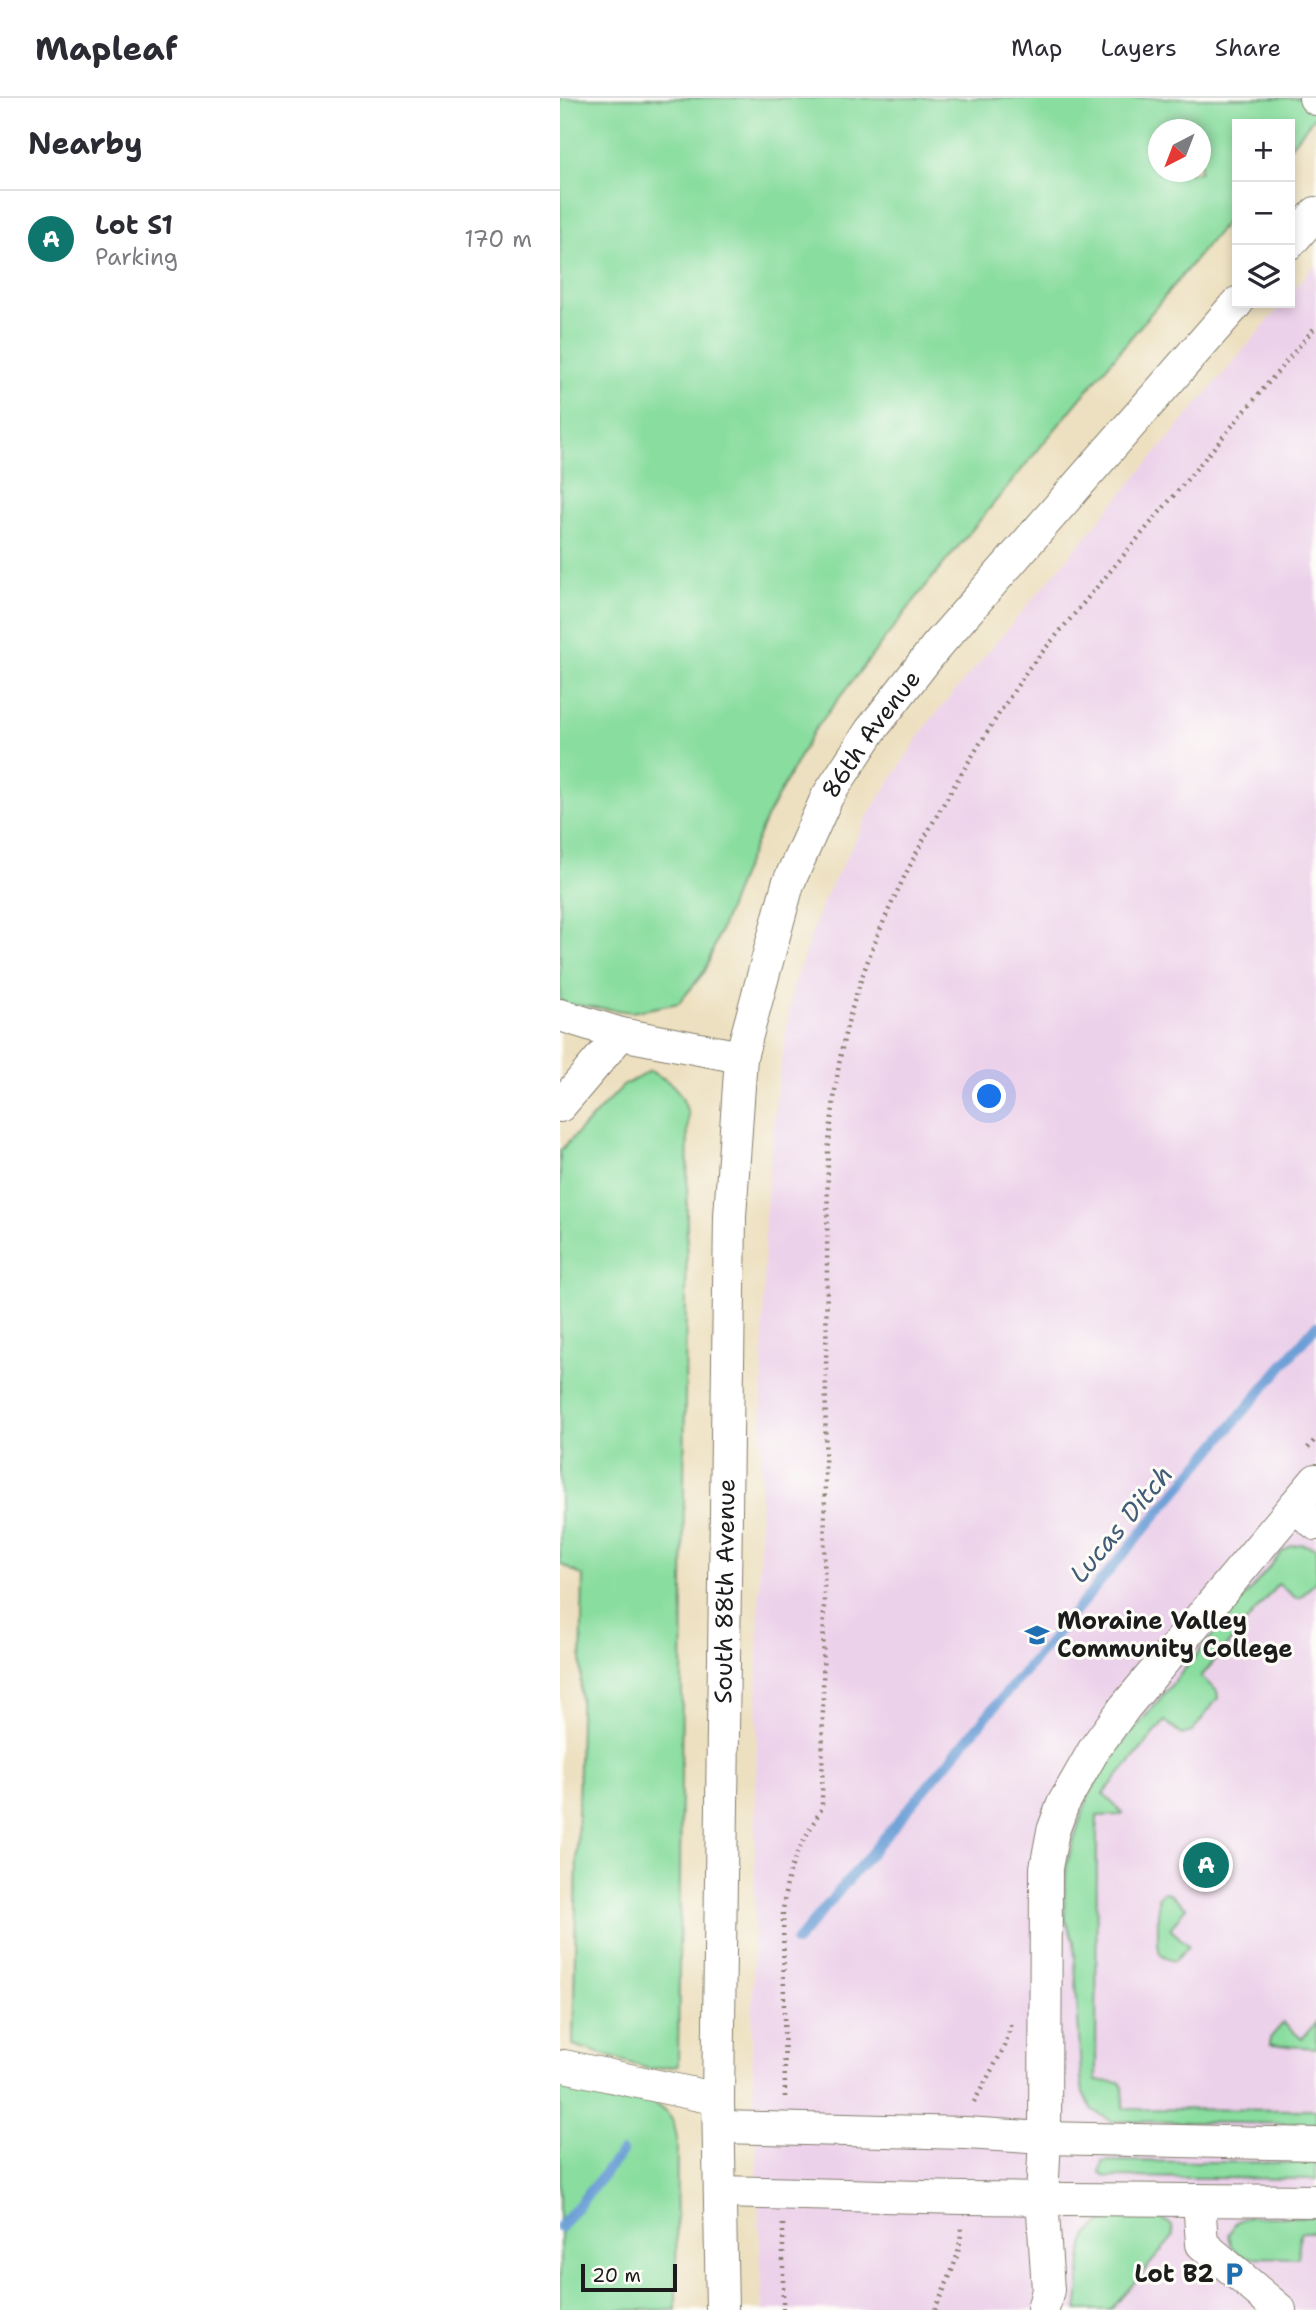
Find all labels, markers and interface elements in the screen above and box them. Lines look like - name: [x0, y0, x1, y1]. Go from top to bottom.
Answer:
- text: Mapleaf: [35, 26, 178, 71]
- text: Map: [1011, 32, 1062, 64]
- text: Layers: [1100, 32, 1177, 64]
- text: Share: [1215, 32, 1281, 64]
- north arrow: [1148, 119, 1211, 182]
- map controls: [1232, 119, 1295, 308]
- button: +: [1232, 119, 1295, 182]
- text: Nearby: [28, 123, 143, 164]
- button: −: [1232, 182, 1295, 245]
- text: Lot S1: [95, 207, 173, 242]
- text: A: [42, 224, 60, 254]
- text: 170 m: [464, 224, 532, 254]
- text: Parking: [95, 242, 178, 272]
- button: layers: [1232, 245, 1295, 308]
- street label: 86th Avenue: [815, 663, 928, 804]
- your location: [972, 1079, 1006, 1113]
- water label: Lucas Ditch: [1061, 1457, 1180, 1590]
- street label: South 88th Avenue: [707, 1478, 742, 1704]
- place label: Moraine Valley Community College: [1057, 1605, 1293, 1665]
- school or university icon: Moraine Valley Community College: [1023, 1621, 1051, 1649]
- pin: A: [1183, 1839, 1229, 1891]
- place label: Lot B2: [1134, 2258, 1214, 2290]
- parking icon: Lot B2: [1220, 2260, 1248, 2288]
- scale bar: [581, 2261, 677, 2293]
- text: 20 m: [592, 2263, 641, 2288]

